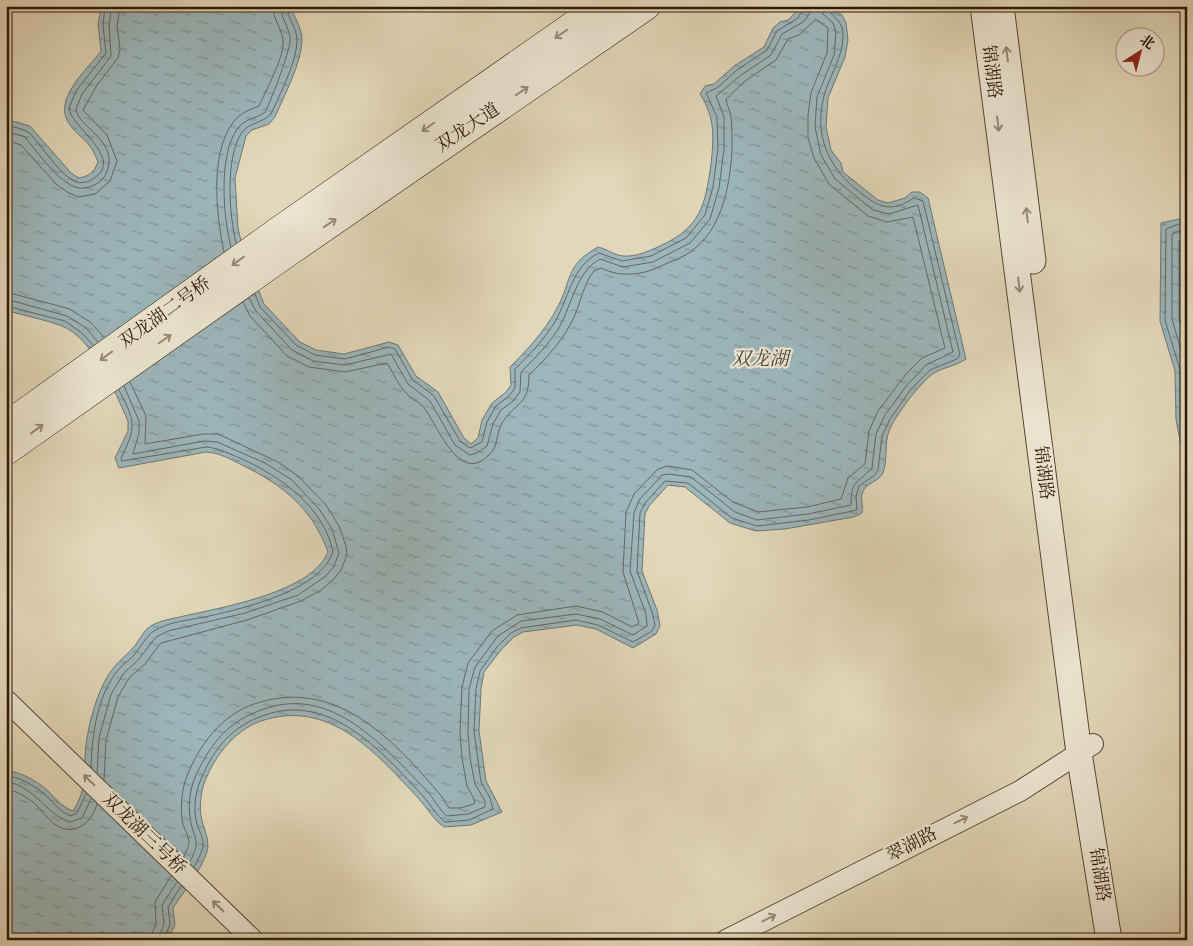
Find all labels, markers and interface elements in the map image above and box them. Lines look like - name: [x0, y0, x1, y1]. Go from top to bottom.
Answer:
- north arrow: [1116, 28, 1166, 78]
- one-way arrow: [554, 29, 568, 39]
- text: 北: [1136, 31, 1158, 54]
- street label: 锦湖路: [977, 44, 1005, 100]
- one-way arrow: [1002, 46, 1012, 62]
- one-way arrow: [515, 86, 529, 97]
- street label: 双龙大道: [432, 99, 504, 157]
- one-way arrow: [993, 116, 1003, 132]
- one-way arrow: [421, 122, 435, 132]
- one-way arrow: [1022, 207, 1032, 223]
- one-way arrow: [323, 218, 337, 228]
- one-way arrow: [231, 256, 245, 266]
- street label: 双龙湖二号桥: [115, 272, 215, 354]
- one-way arrow: [1014, 277, 1024, 293]
- one-way arrow: [157, 334, 171, 344]
- water label: 双龙湖: [731, 348, 791, 371]
- one-way arrow: [99, 351, 113, 361]
- one-way arrow: [30, 424, 43, 435]
- street label: 锦湖路: [1029, 445, 1057, 501]
- one-way arrow: [83, 774, 95, 786]
- street label: 双龙湖三号桥: [98, 789, 190, 879]
- one-way arrow: [953, 815, 968, 824]
- street label: 翠湖路: [883, 823, 941, 867]
- street label: 锦湖路: [1084, 847, 1114, 903]
- one-way arrow: [211, 900, 224, 912]
- one-way arrow: [762, 913, 777, 923]

